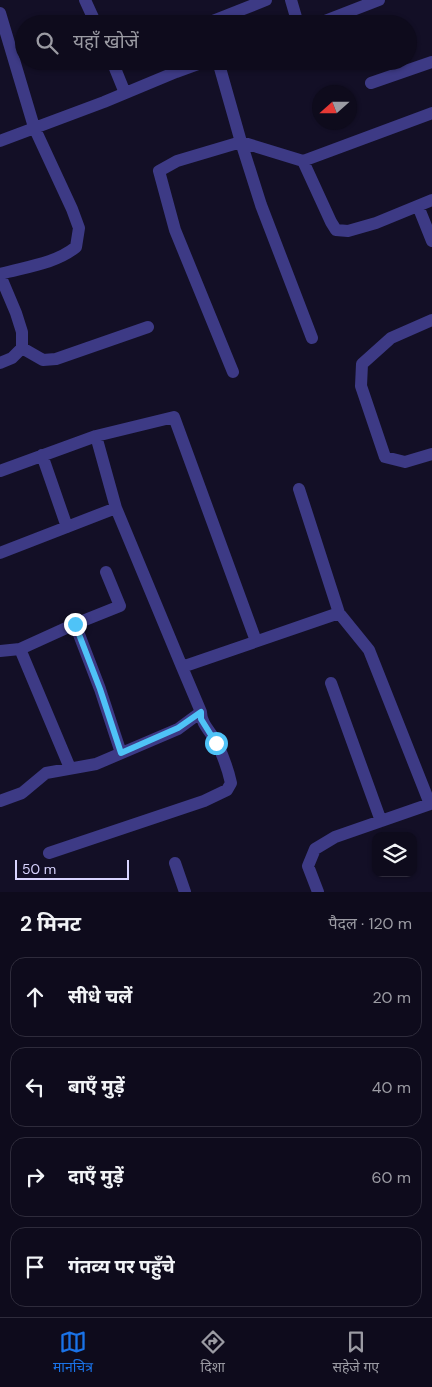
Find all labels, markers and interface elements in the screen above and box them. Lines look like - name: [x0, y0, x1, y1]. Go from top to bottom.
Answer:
- search box: [15, 15, 417, 70]
- icon: search: [33, 29, 61, 57]
- text: यहाँ खोजें: [73, 29, 139, 54]
- north arrow: [312, 85, 357, 130]
- route end: [64, 613, 87, 636]
- route start: [205, 732, 228, 755]
- map controls: [372, 832, 417, 877]
- button: layers: [372, 832, 417, 877]
- scale bar: [15, 857, 129, 880]
- text: 50 m: [22, 860, 56, 878]
- text: 2 मिनट: [20, 910, 81, 938]
- text: पैदल · 120 m: [328, 913, 412, 934]
- icon: ahead: [21, 983, 49, 1011]
- text: सीधे चलें: [68, 984, 132, 1009]
- text: 20 m: [372, 987, 411, 1008]
- icon: left: [21, 1073, 49, 1101]
- text: बाएँ मुड़ें: [68, 1074, 125, 1099]
- text: 40 m: [372, 1077, 411, 1098]
- icon: right: [21, 1163, 49, 1191]
- text: दाएँ मुड़ें: [68, 1164, 123, 1189]
- text: 60 m: [371, 1167, 411, 1188]
- icon: arrive: [21, 1253, 49, 1281]
- text: गंतव्य पर पहुँचे: [68, 1254, 175, 1279]
- tab: मानचित्र: [53, 1328, 93, 1378]
- tab: दिशा: [199, 1328, 227, 1378]
- tab: सहेजे गए: [332, 1328, 379, 1378]

